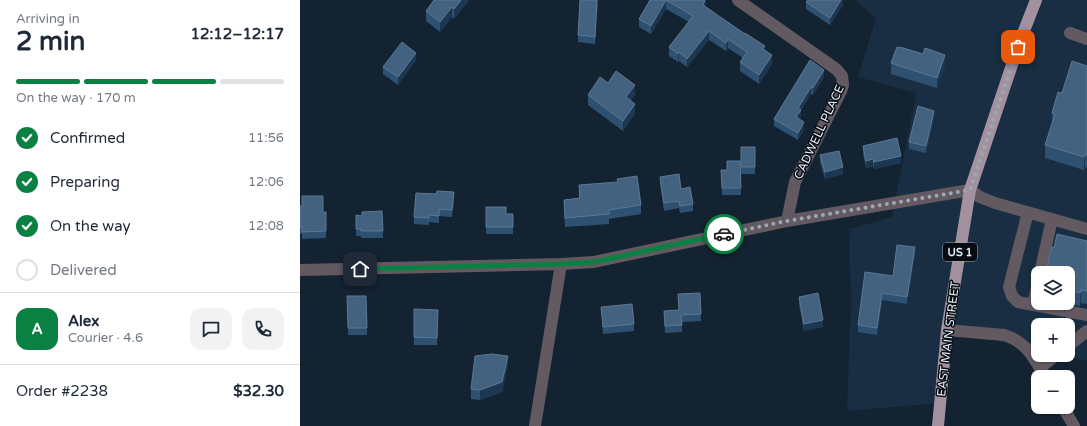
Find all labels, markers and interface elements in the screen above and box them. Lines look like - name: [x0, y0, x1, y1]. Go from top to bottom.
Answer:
- text: Arriving in: [16, 11, 80, 27]
- text: 12:12–12:17: [191, 25, 284, 43]
- text: 2 min: [16, 26, 85, 57]
- pin: [1001, 30, 1035, 64]
- icon: bag: [1007, 36, 1029, 58]
- street label: CADWELL PLACE: [791, 82, 847, 181]
- text: On the way · 170 m: [16, 90, 136, 106]
- icon: check: [16, 127, 38, 149]
- text: Confirmed: [50, 129, 125, 147]
- text: 11:56: [248, 130, 284, 146]
- icon: check: [16, 171, 38, 193]
- text: Preparing: [50, 173, 120, 191]
- text: 12:06: [248, 174, 284, 190]
- courier: [704, 214, 744, 254]
- icon: check: [16, 215, 38, 237]
- text: On the way: [50, 217, 130, 235]
- text: 12:08: [248, 218, 284, 234]
- icon: car: [713, 223, 735, 245]
- road number: US 1: [943, 243, 977, 261]
- pin: [343, 252, 377, 286]
- icon: home: [349, 258, 371, 280]
- text: Delivered: [50, 261, 117, 279]
- map controls: [1031, 266, 1075, 414]
- button: layers: [1031, 266, 1075, 310]
- street label: EAST MAIN STREET: [934, 280, 962, 397]
- button: chat: [190, 308, 232, 350]
- button: phone: [242, 308, 284, 350]
- text: Alex: [68, 312, 99, 330]
- button: +: [1031, 318, 1075, 362]
- text: A: [31, 320, 43, 338]
- text: Courier · 4.6: [68, 330, 143, 346]
- button: −: [1031, 370, 1075, 414]
- text: Order #2238: [16, 382, 108, 400]
- text: $32.30: [233, 382, 284, 400]

